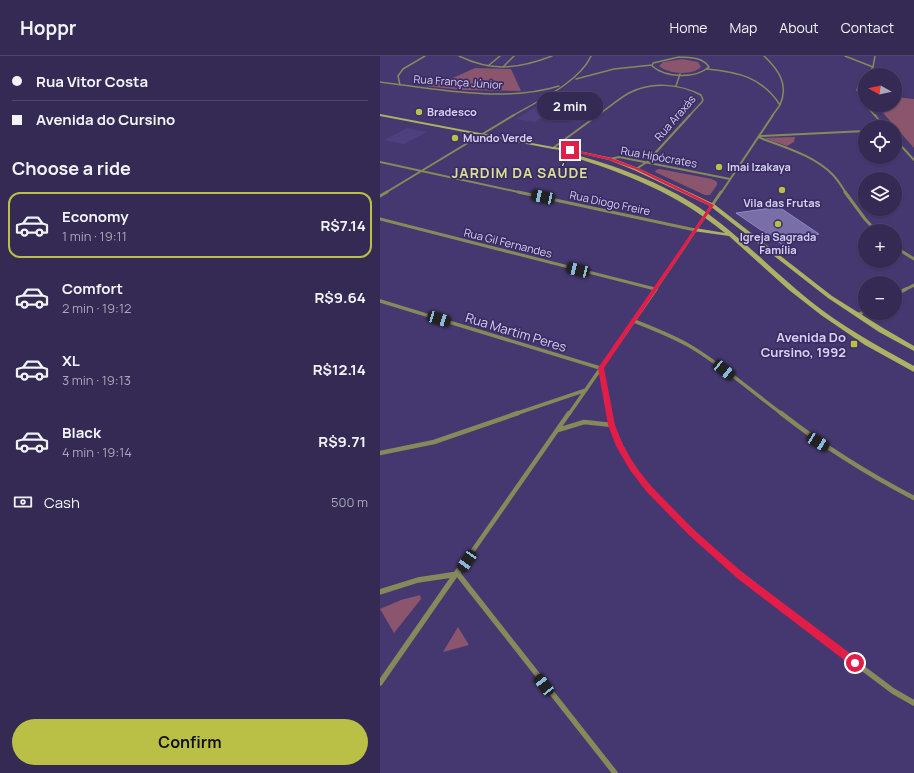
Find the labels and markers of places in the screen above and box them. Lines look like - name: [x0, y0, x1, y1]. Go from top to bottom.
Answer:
- place label: Bradesco: [427, 104, 477, 119]
- marker: Bradesco: [414, 107, 424, 117]
- place label: Mundo Verde: [463, 130, 533, 145]
- marker: Mundo Verde: [450, 133, 460, 143]
- place label: Imai Izakaya: [727, 159, 791, 174]
- marker: Imai Izakaya: [714, 162, 724, 172]
- marker: Vila das Frutas: [777, 185, 787, 195]
- place label: Vila das Frutas: [744, 195, 820, 210]
- marker: Igreja Sagrada Família: [773, 219, 783, 229]
- place label: Igreja Sagrada Família: [740, 229, 816, 257]
- place label: Avenida Do Cursino, 1992: [761, 328, 846, 361]
- marker: Avenida Do Cursino, 1992: [849, 339, 859, 349]

